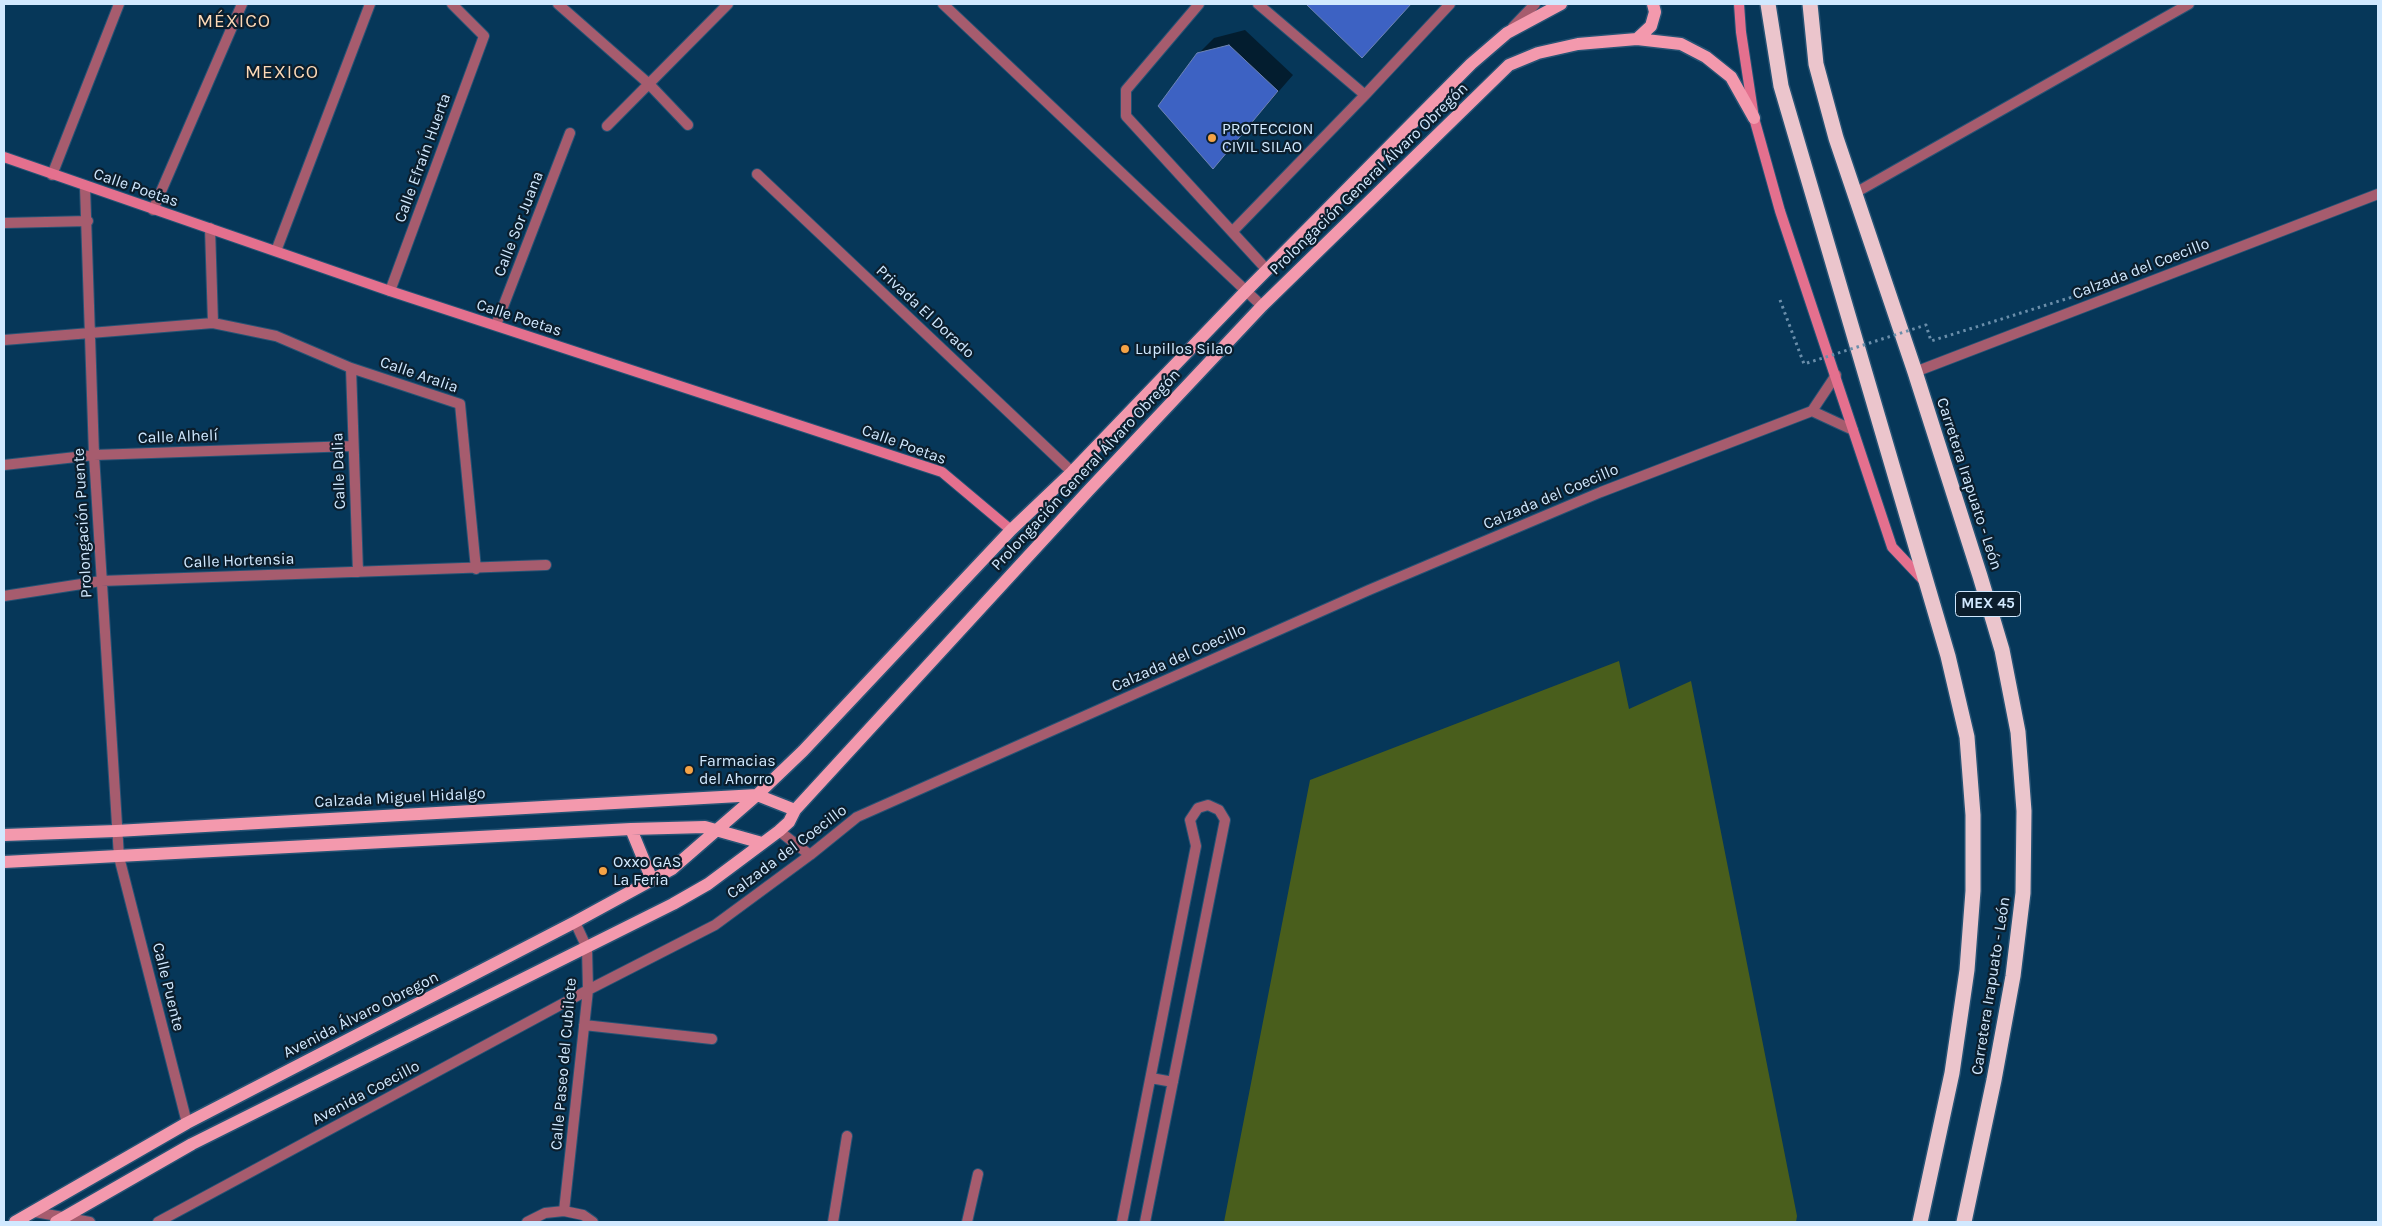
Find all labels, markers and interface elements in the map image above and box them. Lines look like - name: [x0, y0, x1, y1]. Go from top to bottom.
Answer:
- district label: MÉXICO: [196, 11, 272, 33]
- district label: MEXICO: [244, 62, 320, 84]
- street label: Prolongación General Álvaro Obregón: [1266, 79, 1472, 279]
- street label: Calle Efraín Huerta: [391, 91, 455, 225]
- place label: PROTECCION CIVIL SILAO: [1222, 119, 1313, 157]
- marker: PROTECCION CIVIL SILAO: [1206, 132, 1218, 144]
- street label: Calle Poetas: [91, 164, 181, 212]
- street label: Calle Sor Juana: [490, 169, 548, 279]
- street label: Calzada del Coecillo: [2070, 234, 2212, 304]
- street label: Privada El Dorado: [872, 261, 978, 363]
- street label: Calle Poetas: [474, 295, 564, 341]
- place label: Lupillos Silao: [1135, 339, 1233, 359]
- marker: Lupillos Silao: [1119, 343, 1131, 355]
- street label: Calle Aralia: [377, 353, 461, 397]
- street label: Prolongación General Álvaro Obregón: [987, 365, 1185, 575]
- street label: Carretera Irapuato - León: [1932, 395, 2006, 573]
- street label: Calle Poetas: [859, 421, 949, 469]
- street label: Calle Alhelí: [137, 426, 219, 448]
- street label: Calle Dalia: [328, 432, 350, 510]
- street label: Prolongación Puente: [69, 448, 97, 598]
- street label: Calzada del Coecillo: [1480, 460, 1622, 534]
- street label: Calle Hortensia: [183, 549, 295, 573]
- road number: MEX 45: [1956, 592, 2020, 616]
- street label: Calzada del Coecillo: [1109, 620, 1249, 696]
- place label: Farmacias del Ahorro: [699, 751, 776, 789]
- marker: Farmacias del Ahorro: [683, 764, 695, 776]
- street label: Calzada Miguel Hidalgo: [314, 784, 486, 812]
- street label: Calzada del Coecillo: [723, 801, 851, 903]
- place label: Oxxo GAS La Feria: [613, 852, 681, 890]
- marker: Oxxo GAS La Feria: [597, 865, 609, 877]
- street label: Carretera Irapuato - León: [1967, 896, 2015, 1076]
- street label: Calle Puente: [148, 941, 188, 1033]
- street label: Avenida Álvaro Obregon: [280, 967, 442, 1063]
- street label: Calle Paseo del Cubilete: [547, 977, 581, 1151]
- street label: Avenida Coecillo: [309, 1057, 423, 1129]

